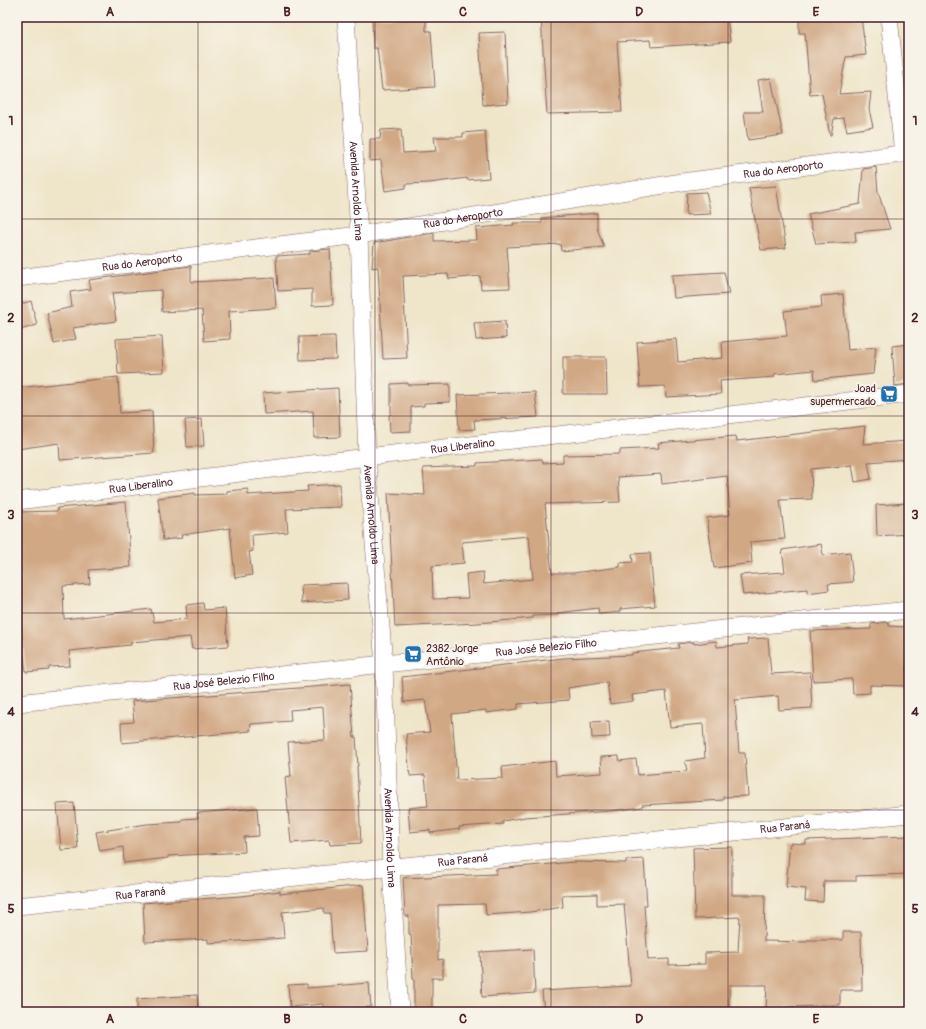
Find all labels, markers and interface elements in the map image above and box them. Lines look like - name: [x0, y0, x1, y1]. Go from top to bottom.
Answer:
- text: A: [106, 4, 115, 20]
- text: B: [283, 4, 291, 20]
- text: C: [459, 4, 467, 20]
- text: D: [635, 4, 643, 20]
- text: E: [813, 4, 820, 20]
- text: 1: [8, 113, 14, 129]
- text: 1: [912, 113, 918, 129]
- street label: Avenida Arnoldo Lima: [346, 140, 365, 241]
- street label: Rua do Aeroporto: [742, 158, 824, 181]
- street label: Rua do Aeroporto: [422, 205, 504, 231]
- street label: Rua do Aeroporto: [101, 251, 183, 274]
- text: 2: [7, 310, 15, 326]
- text: 2: [911, 310, 919, 326]
- place label: Joad supermercado: [810, 382, 876, 408]
- supermarket icon: Joad supermercado: [879, 384, 899, 404]
- street label: Rua Liberalino: [430, 436, 495, 457]
- street label: Avenida Arnoldo Lima: [361, 464, 382, 565]
- street label: Rua Liberalino: [108, 475, 174, 496]
- text: 3: [7, 507, 15, 523]
- text: 3: [911, 507, 919, 523]
- street label: Rua José Belezio Filho: [495, 636, 598, 660]
- place label: 2382 Jorge Antônio: [426, 642, 479, 668]
- supermarket icon: 2382 Jorge Antônio: [403, 644, 423, 664]
- street label: Rua José Belezio Filho: [173, 670, 275, 693]
- text: 4: [7, 704, 15, 720]
- text: 4: [911, 704, 919, 720]
- street label: Avenida Arnoldo Lima: [381, 787, 398, 888]
- street label: Rua Paraná: [759, 818, 811, 836]
- street label: Rua Paraná: [437, 851, 488, 870]
- street label: Rua Paraná: [115, 885, 166, 903]
- text: 5: [7, 901, 15, 917]
- text: 5: [911, 901, 919, 917]
- text: A: [106, 1011, 115, 1027]
- text: B: [283, 1011, 291, 1027]
- text: C: [459, 1011, 467, 1027]
- text: D: [635, 1011, 643, 1027]
- text: E: [813, 1011, 820, 1027]

